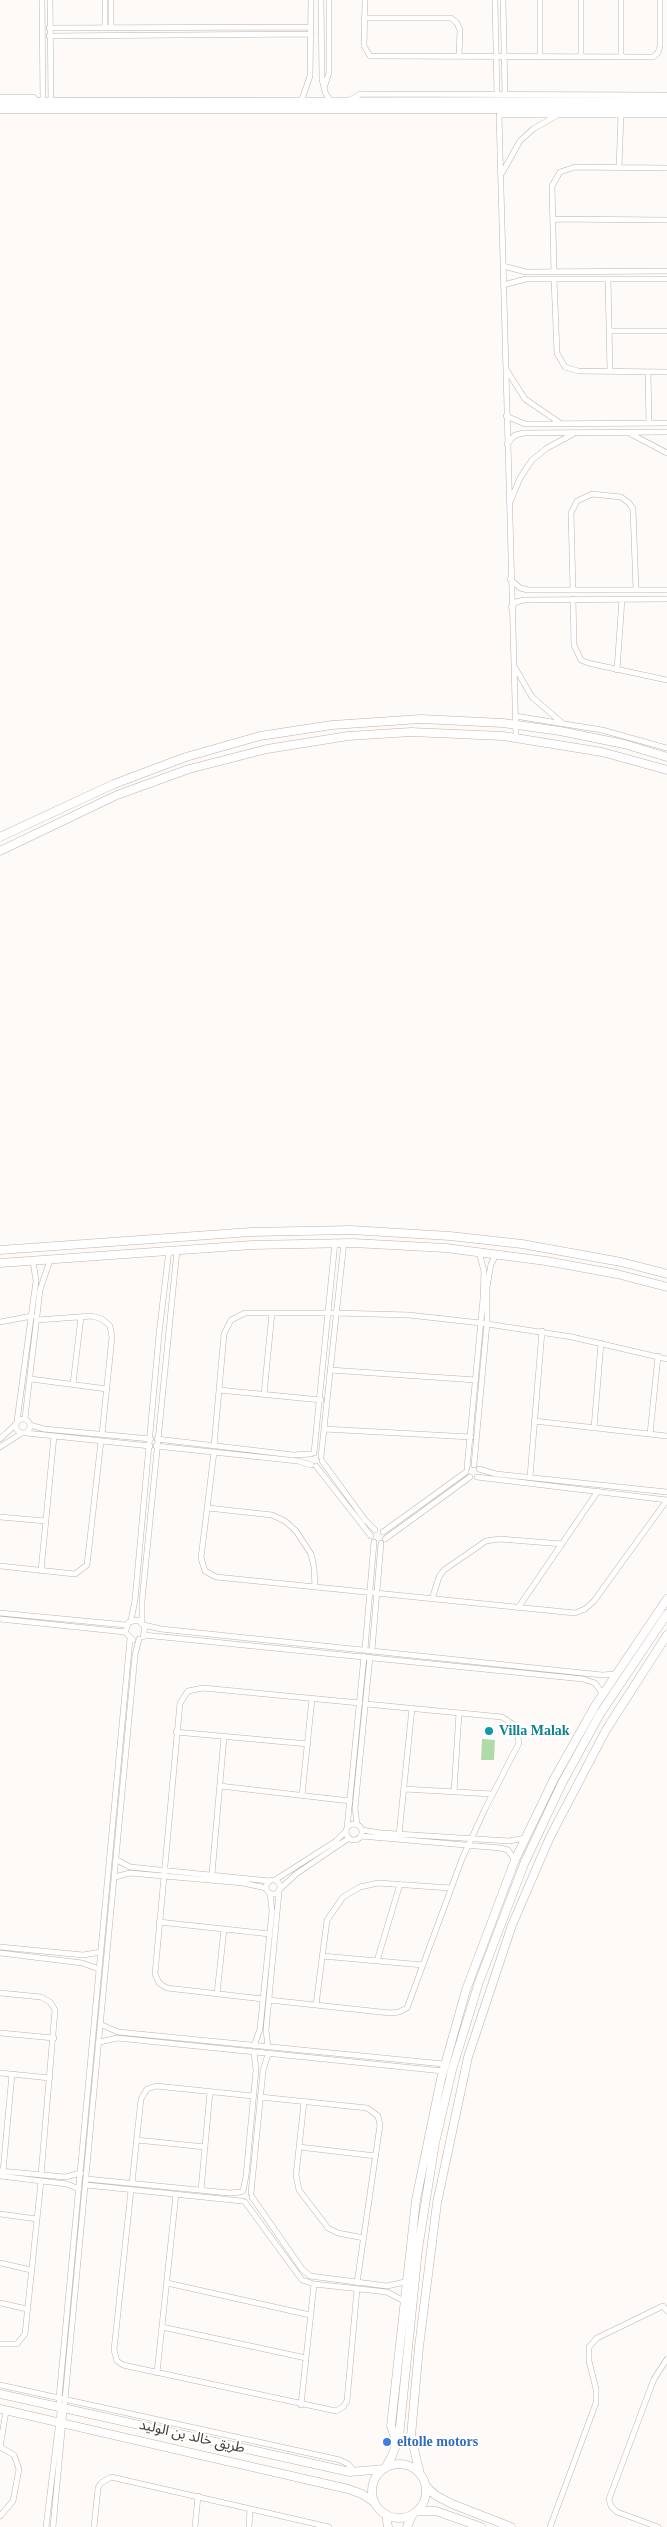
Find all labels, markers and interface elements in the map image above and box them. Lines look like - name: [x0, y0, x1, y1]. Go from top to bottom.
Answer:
- place label: Villa Malak: [499, 1723, 570, 1739]
- marker: Villa Malak: [483, 1725, 495, 1737]
- street label: طريق خالد بن الوليد: [138, 2417, 246, 2457]
- place label: eltolle motors: [397, 2434, 478, 2450]
- marker: eltolle motors: [381, 2436, 393, 2448]

